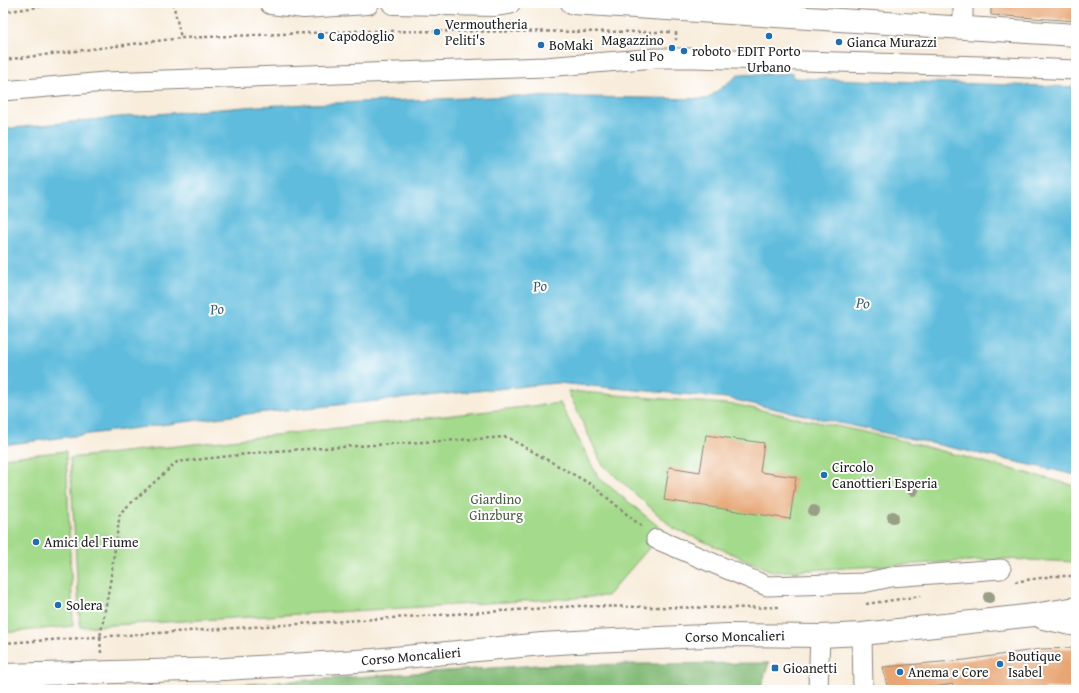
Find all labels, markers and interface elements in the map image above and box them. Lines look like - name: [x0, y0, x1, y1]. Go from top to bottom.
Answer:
- place label: Vermoutheria Peliti's: [445, 14, 528, 50]
- place label: Capodoglio: [329, 26, 395, 46]
- marker: Vermoutheria Peliti's: [432, 27, 442, 37]
- place label: Magazzino sul Po: [601, 30, 664, 66]
- marker: Capodoglio: [316, 31, 326, 41]
- marker: EDIT Porto Urbano: [764, 31, 774, 41]
- place label: Gianca Murazzi: [847, 32, 937, 52]
- place label: BoMaki: [549, 35, 593, 55]
- marker: Gianca Murazzi: [834, 37, 844, 47]
- marker: BoMaki: [536, 40, 546, 50]
- place label: roboto: [692, 41, 731, 61]
- place label: EDIT Porto Urbano: [737, 41, 801, 77]
- marker: Magazzino sul Po: [667, 43, 677, 53]
- marker: roboto: [679, 46, 689, 56]
- water label: Po: [531, 275, 548, 297]
- water label: Po: [854, 291, 871, 314]
- water label: Po: [208, 298, 225, 320]
- place label: Circolo Canottieri Esperia: [832, 457, 938, 493]
- marker: Circolo Canottieri Esperia: [819, 470, 829, 480]
- park label: Giardino Ginzburg: [469, 489, 523, 525]
- place label: Amici del Fiume: [44, 532, 139, 552]
- marker: Amici del Fiume: [31, 537, 41, 547]
- place label: Solera: [66, 595, 103, 615]
- marker: Solera: [53, 600, 63, 610]
- street label: Corso Moncalieri: [685, 625, 785, 647]
- street label: Corso Moncalieri: [360, 642, 462, 670]
- place label: Boutique Isabel: [1008, 646, 1061, 682]
- place label: Gioanetti: [783, 658, 837, 678]
- marker: Boutique Isabel: [995, 659, 1005, 669]
- place label: Anema e Core: [908, 662, 989, 682]
- marker: Gioanetti: [770, 663, 780, 673]
- marker: Anema e Core: [895, 667, 905, 677]

